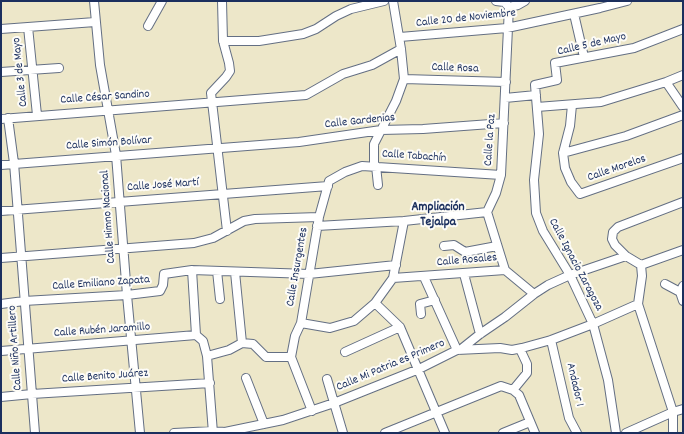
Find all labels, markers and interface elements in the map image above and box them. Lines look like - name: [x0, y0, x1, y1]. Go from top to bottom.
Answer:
- street label: Calle 20 de Noviembre: [415, 7, 517, 31]
- street label: Calle 5 de Mayo: [556, 30, 628, 60]
- street label: Calle 3 de Mayo: [10, 36, 32, 108]
- street label: Calle Rosa: [431, 61, 479, 77]
- street label: Calle César Sandino: [60, 88, 150, 108]
- street label: Calle Gardenias: [324, 111, 396, 133]
- street label: Calle la Paz: [482, 113, 500, 167]
- street label: Calle Simón Bolívar: [66, 134, 152, 154]
- street label: Calle Tabachín: [381, 148, 447, 166]
- street label: Calle Morelos: [586, 152, 648, 186]
- street label: Calle Himno Nacional: [99, 170, 119, 264]
- street label: Calle José Martí: [127, 176, 199, 196]
- district label: Ampliación Tejalpa: [412, 200, 464, 231]
- street label: Calle Ignacio Zaragoza: [545, 216, 605, 314]
- street label: Calle Insurgentes: [284, 226, 312, 308]
- street label: Calle Rosales: [436, 251, 498, 271]
- street label: Calle Emiliano Zapata: [52, 273, 150, 295]
- street label: Calle Niño Artillero: [6, 305, 26, 391]
- street label: Calle Rubén Jaramillo: [53, 320, 151, 342]
- street label: Calle Mi Patria es Primero: [335, 337, 447, 395]
- street label: Andador 1: [562, 362, 586, 408]
- street label: Calle Benito Juárez: [61, 367, 149, 387]

